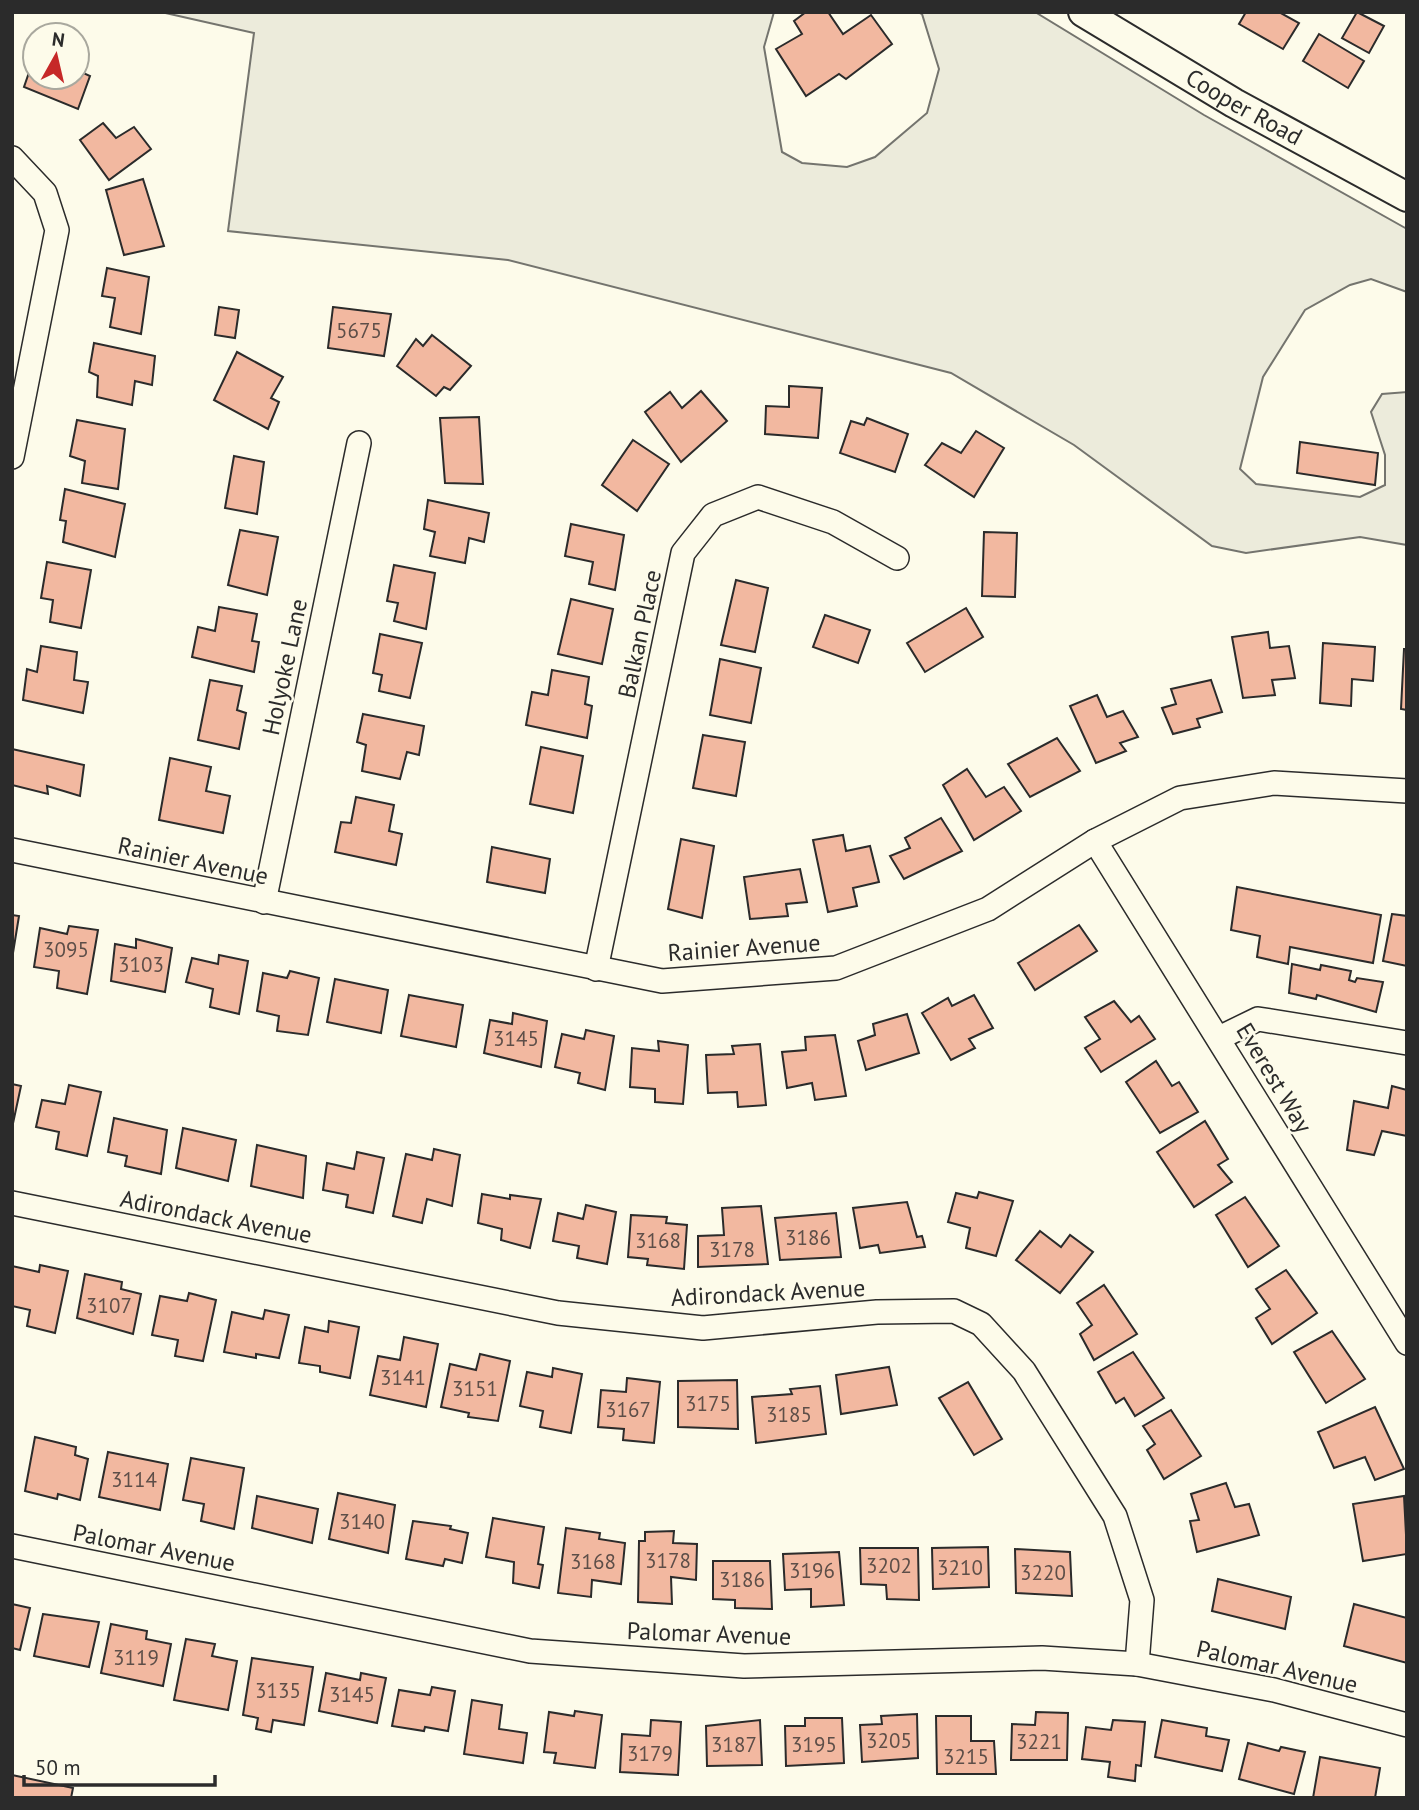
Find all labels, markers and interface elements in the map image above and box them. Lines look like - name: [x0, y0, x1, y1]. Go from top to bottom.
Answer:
- north arrow: [21, 21, 91, 91]
- text: N: [51, 26, 66, 52]
- street label: Cooper Road: [1180, 61, 1308, 152]
- house number: 5675: [336, 317, 382, 344]
- street label: Balkan Place: [611, 567, 668, 701]
- street label: Holyoke Lane: [255, 596, 314, 738]
- street label: Rainier Avenue: [115, 829, 271, 892]
- street label: Rainier Avenue: [667, 927, 821, 968]
- house number: 3095: [43, 936, 89, 963]
- house number: 3103: [118, 951, 164, 978]
- street label: Everest Way: [1229, 1017, 1319, 1138]
- house number: 3145: [493, 1025, 539, 1052]
- street label: Adirondack Avenue: [118, 1183, 315, 1250]
- house number: 3186: [785, 1224, 831, 1251]
- house number: 3168: [635, 1227, 681, 1254]
- house number: 3178: [709, 1236, 755, 1263]
- street label: Adirondack Avenue: [670, 1272, 866, 1313]
- house number: 3107: [86, 1292, 132, 1319]
- house number: 3141: [380, 1364, 426, 1391]
- house number: 3151: [452, 1375, 498, 1402]
- house number: 3175: [685, 1390, 731, 1417]
- house number: 3167: [605, 1396, 651, 1423]
- house number: 3185: [766, 1401, 812, 1428]
- house number: 3114: [111, 1466, 157, 1493]
- house number: 3140: [339, 1508, 385, 1535]
- street label: Palomar Avenue: [70, 1517, 238, 1578]
- house number: 3178: [645, 1547, 691, 1574]
- house number: 3168: [570, 1548, 616, 1575]
- house number: 3202: [866, 1552, 912, 1579]
- house number: 3210: [937, 1554, 983, 1581]
- house number: 3196: [789, 1557, 835, 1584]
- house number: 3220: [1020, 1559, 1066, 1586]
- house number: 3186: [719, 1566, 765, 1593]
- street label: Palomar Avenue: [626, 1615, 792, 1652]
- street label: Palomar Avenue: [1193, 1633, 1361, 1700]
- house number: 3119: [113, 1644, 159, 1671]
- house number: 3135: [255, 1677, 301, 1704]
- house number: 3145: [329, 1681, 375, 1708]
- house number: 3205: [866, 1727, 912, 1754]
- house number: 3221: [1016, 1728, 1062, 1755]
- house number: 3187: [711, 1731, 757, 1758]
- house number: 3195: [791, 1731, 837, 1758]
- house number: 3179: [627, 1740, 673, 1767]
- house number: 3215: [943, 1743, 989, 1770]
- scale bar: [24, 1744, 215, 1788]
- text: 50 m: [35, 1754, 81, 1781]

